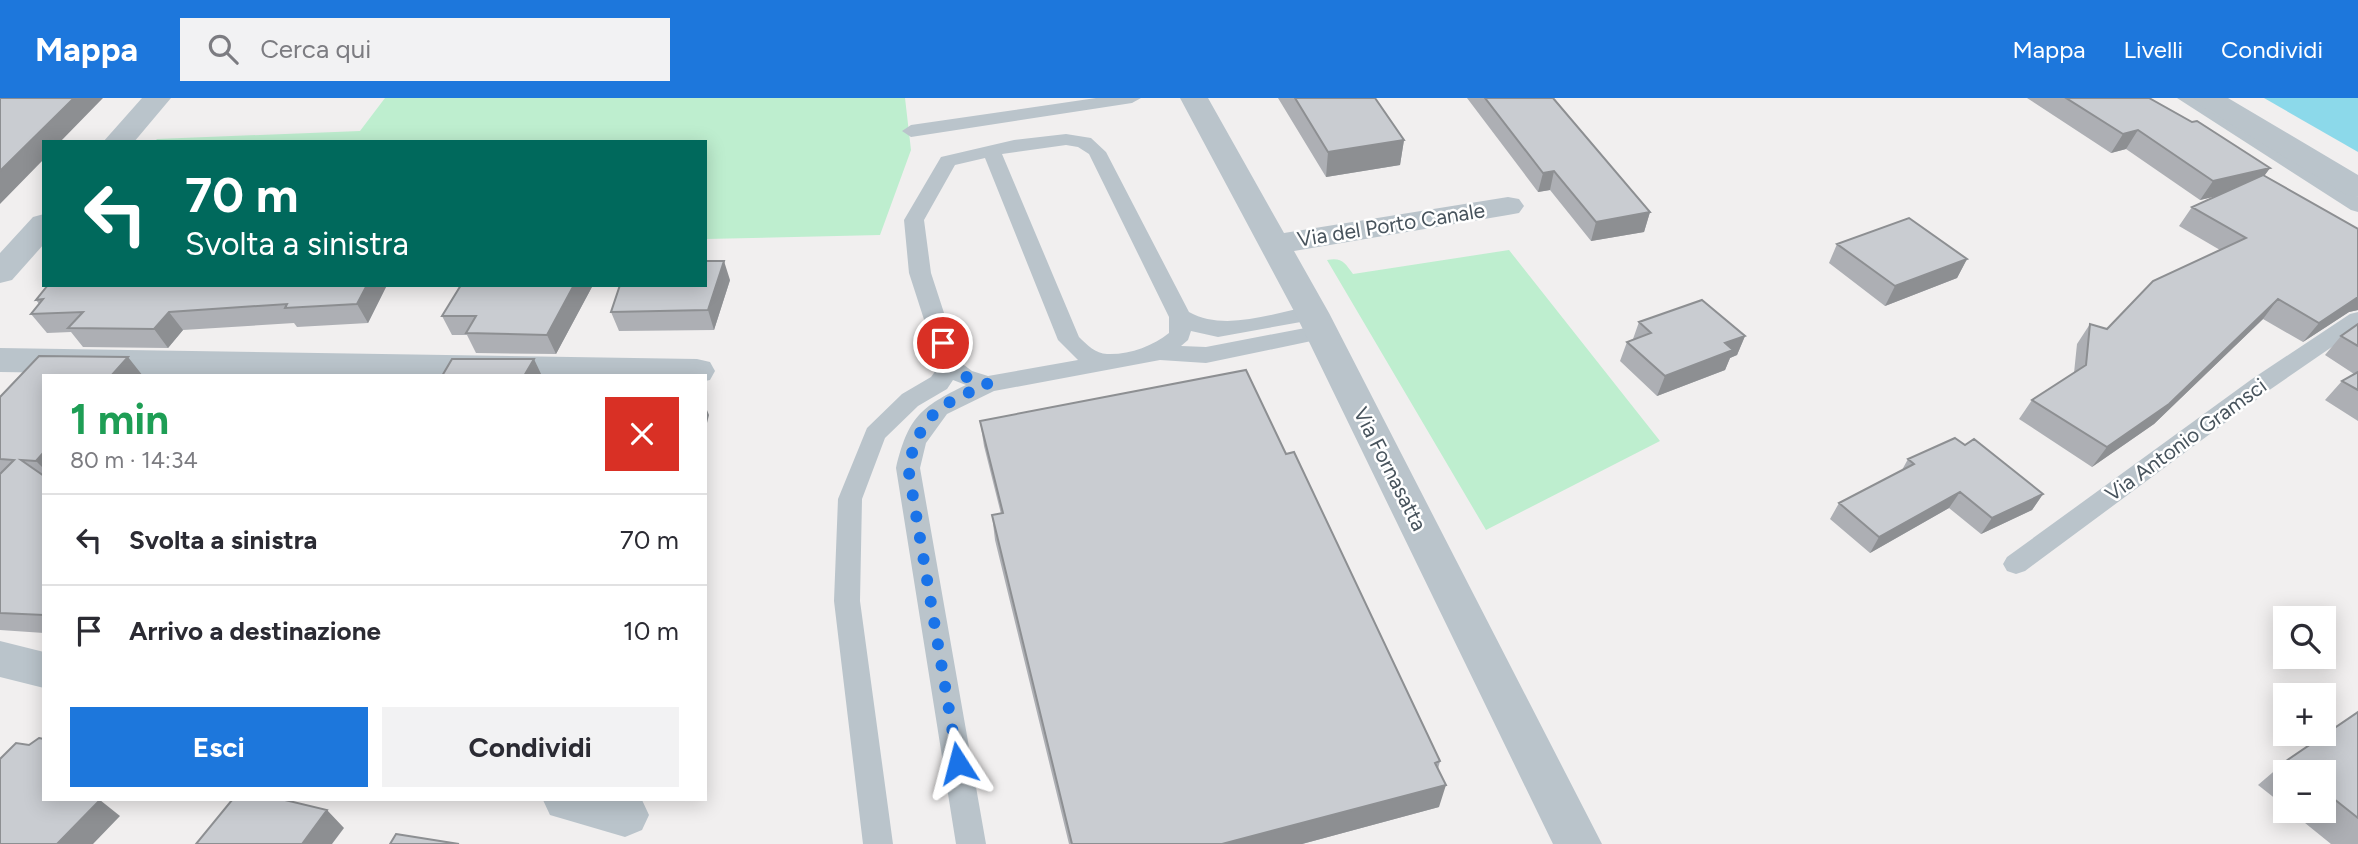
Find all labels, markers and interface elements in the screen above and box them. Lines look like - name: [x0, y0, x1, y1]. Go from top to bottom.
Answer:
- search box: [180, 18, 670, 81]
- text: Mappa: [35, 30, 138, 69]
- icon: search: [204, 30, 242, 68]
- text: Cerca qui: [260, 33, 371, 65]
- text: Mappa: [2012, 35, 2086, 64]
- text: Livelli: [2124, 35, 2183, 64]
- text: Condividi: [2221, 35, 2323, 64]
- text: 70 m: [185, 165, 298, 224]
- icon: left: [70, 168, 161, 259]
- street label: Via del Porto Canale: [1295, 197, 1487, 252]
- text: Svolta a sinistra: [185, 225, 409, 263]
- pin: [913, 313, 973, 373]
- icon: arrive: [924, 324, 962, 362]
- street label: Via Antonio Gramsci: [2100, 373, 2271, 506]
- text: 1 min: [70, 394, 169, 445]
- button: close: [605, 397, 679, 471]
- street label: Via Fornasatta: [1349, 403, 1432, 535]
- text: 80 m · 14:34: [70, 446, 198, 474]
- icon: left: [70, 521, 108, 559]
- text: Svolta a sinistra: [129, 524, 317, 556]
- text: 70 m: [620, 524, 679, 556]
- map controls: [2273, 606, 2336, 823]
- button: search: [2273, 606, 2336, 669]
- icon: arrive: [70, 612, 108, 650]
- text: Arrivo a destinazione: [129, 615, 381, 647]
- text: 10 m: [623, 615, 679, 647]
- button: +: [2273, 683, 2336, 746]
- button: Esci: [70, 707, 368, 787]
- button: Condividi: [382, 707, 679, 787]
- position arrow: [921, 726, 995, 800]
- button: −: [2273, 760, 2336, 823]

